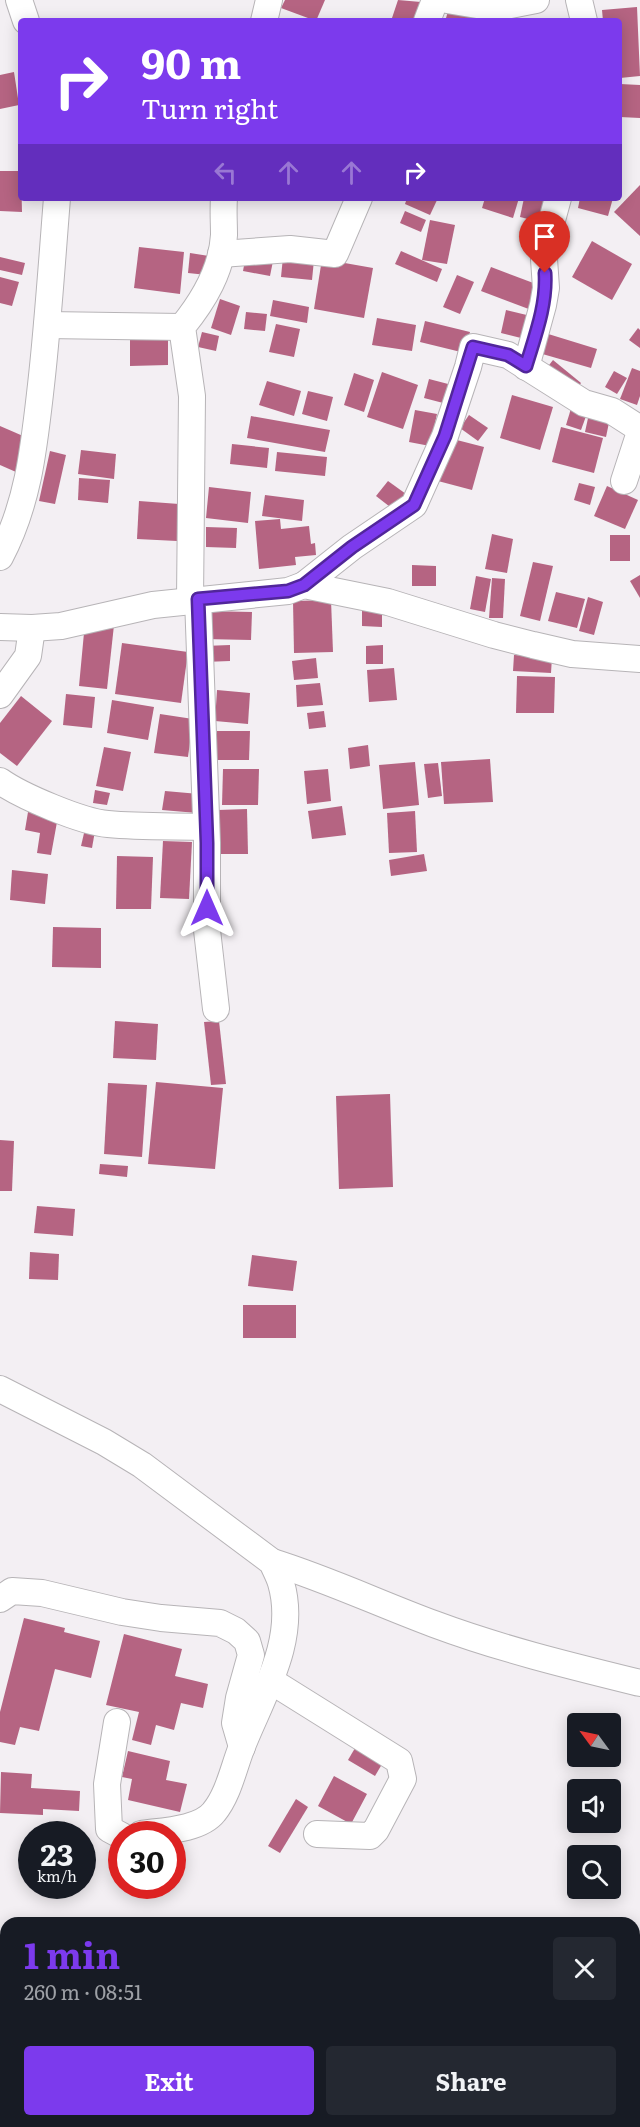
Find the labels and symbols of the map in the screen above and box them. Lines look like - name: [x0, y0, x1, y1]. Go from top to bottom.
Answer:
- pin: [519, 211, 570, 273]
- position arrow: [175, 876, 239, 940]
- north arrow: [567, 1713, 621, 1767]
- speed limit sign: 30: [108, 1821, 186, 1899]

